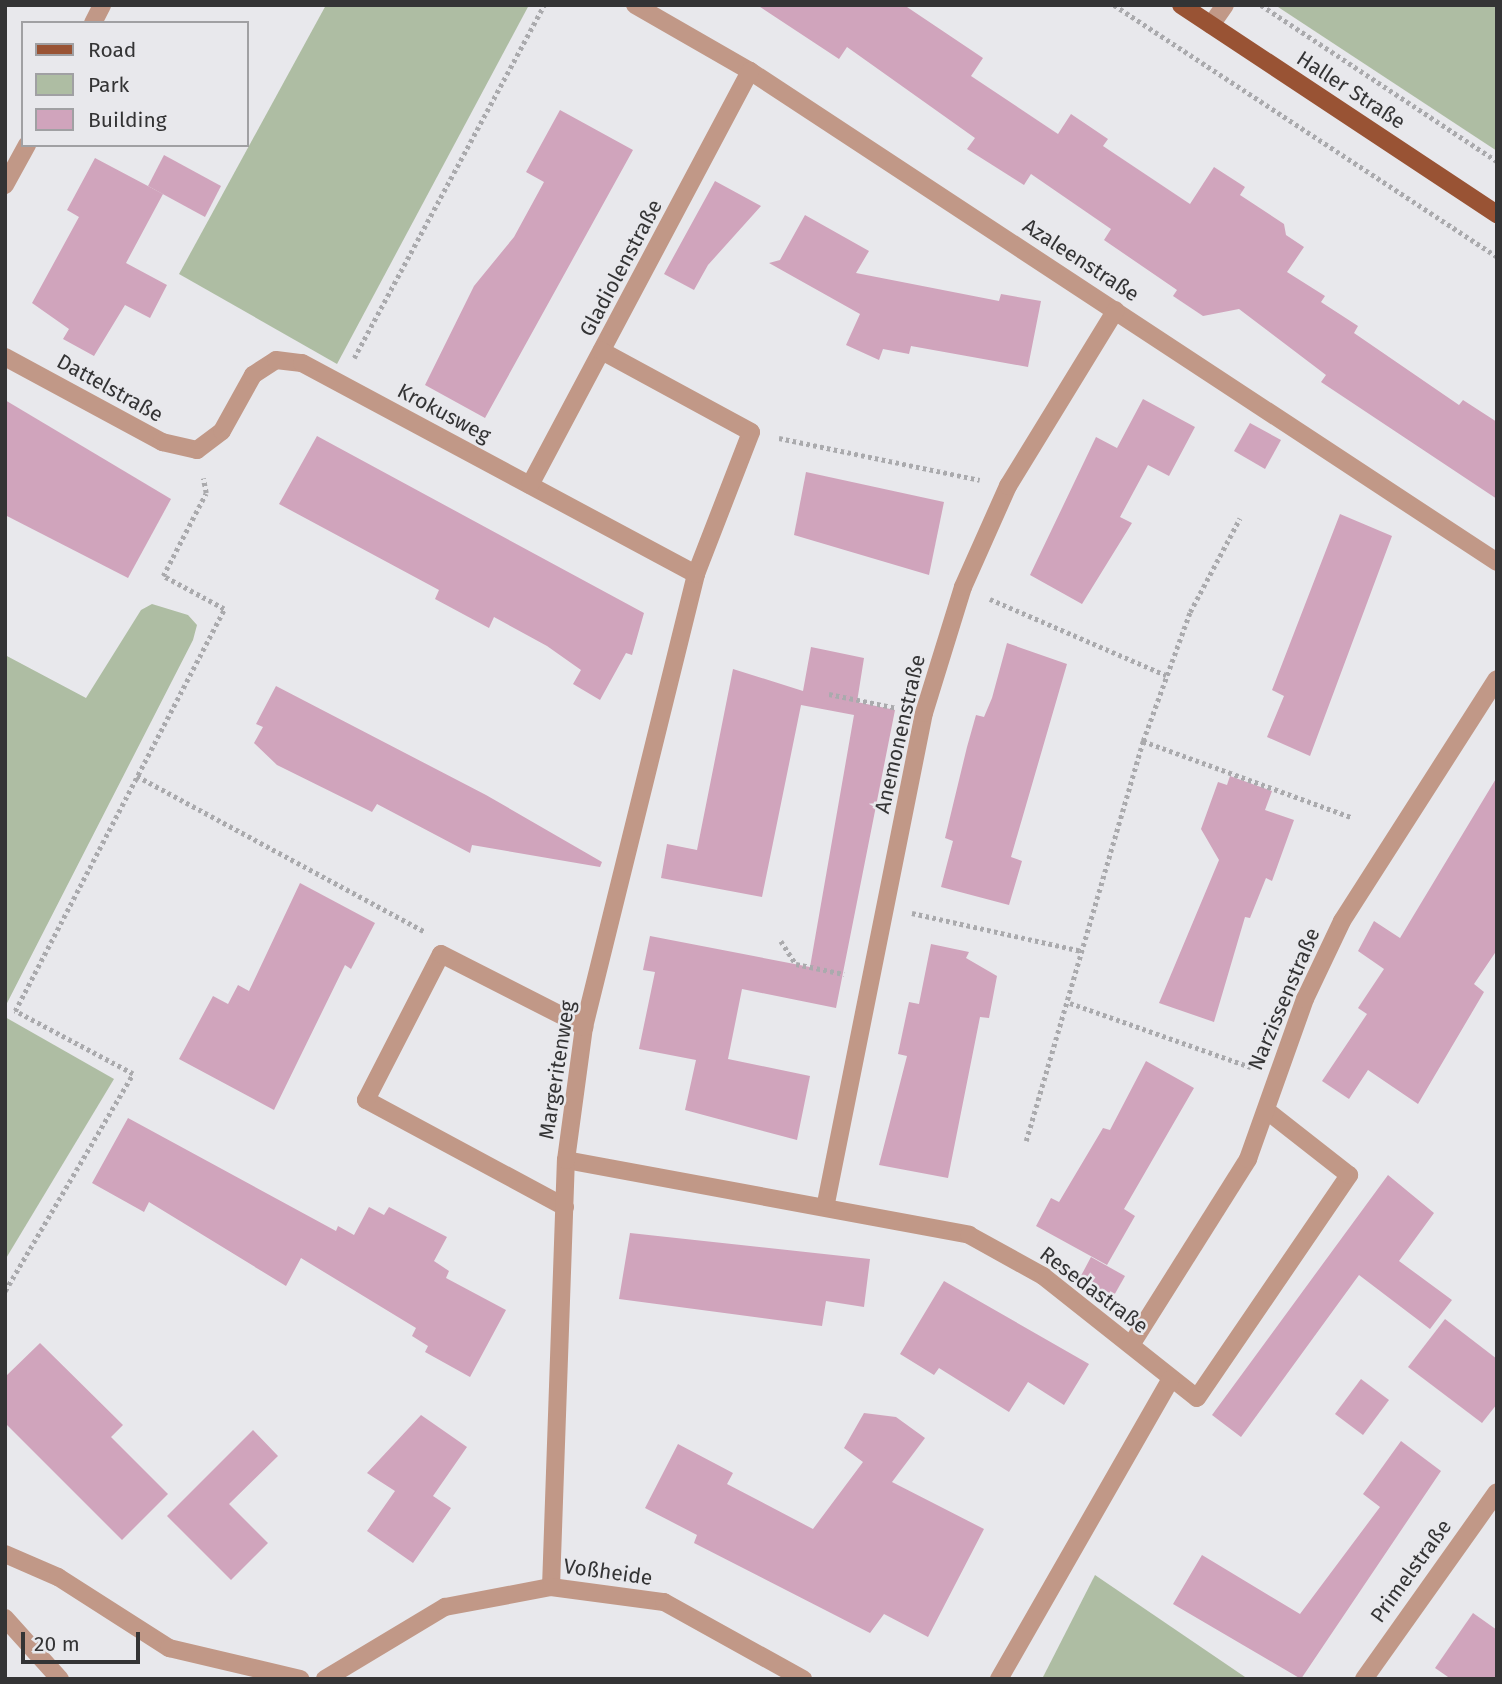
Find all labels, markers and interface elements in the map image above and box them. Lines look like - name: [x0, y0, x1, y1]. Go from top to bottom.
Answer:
- legend: [21, 21, 248, 147]
- text: Road: [88, 37, 136, 63]
- street label: Haller Straße: [1292, 46, 1410, 134]
- text: Park: [88, 72, 129, 98]
- text: Building: [88, 107, 167, 133]
- street label: Gladiolenstraße: [574, 195, 668, 341]
- street label: Azaleenstraße: [1018, 213, 1144, 307]
- street label: Dattelstraße: [53, 349, 167, 427]
- street label: Krokusweg: [393, 378, 495, 448]
- street label: Anemonenstraße: [869, 652, 931, 816]
- street label: Narzissenstraße: [1243, 924, 1325, 1074]
- street label: Margeritenweg: [534, 999, 580, 1141]
- street label: Resedastraße: [1035, 1241, 1153, 1339]
- street label: Primelstraße: [1365, 1514, 1457, 1628]
- street label: Voßheide: [562, 1553, 654, 1591]
- scale bar: [24, 1618, 144, 1662]
- text: 20 m: [34, 1631, 80, 1657]

